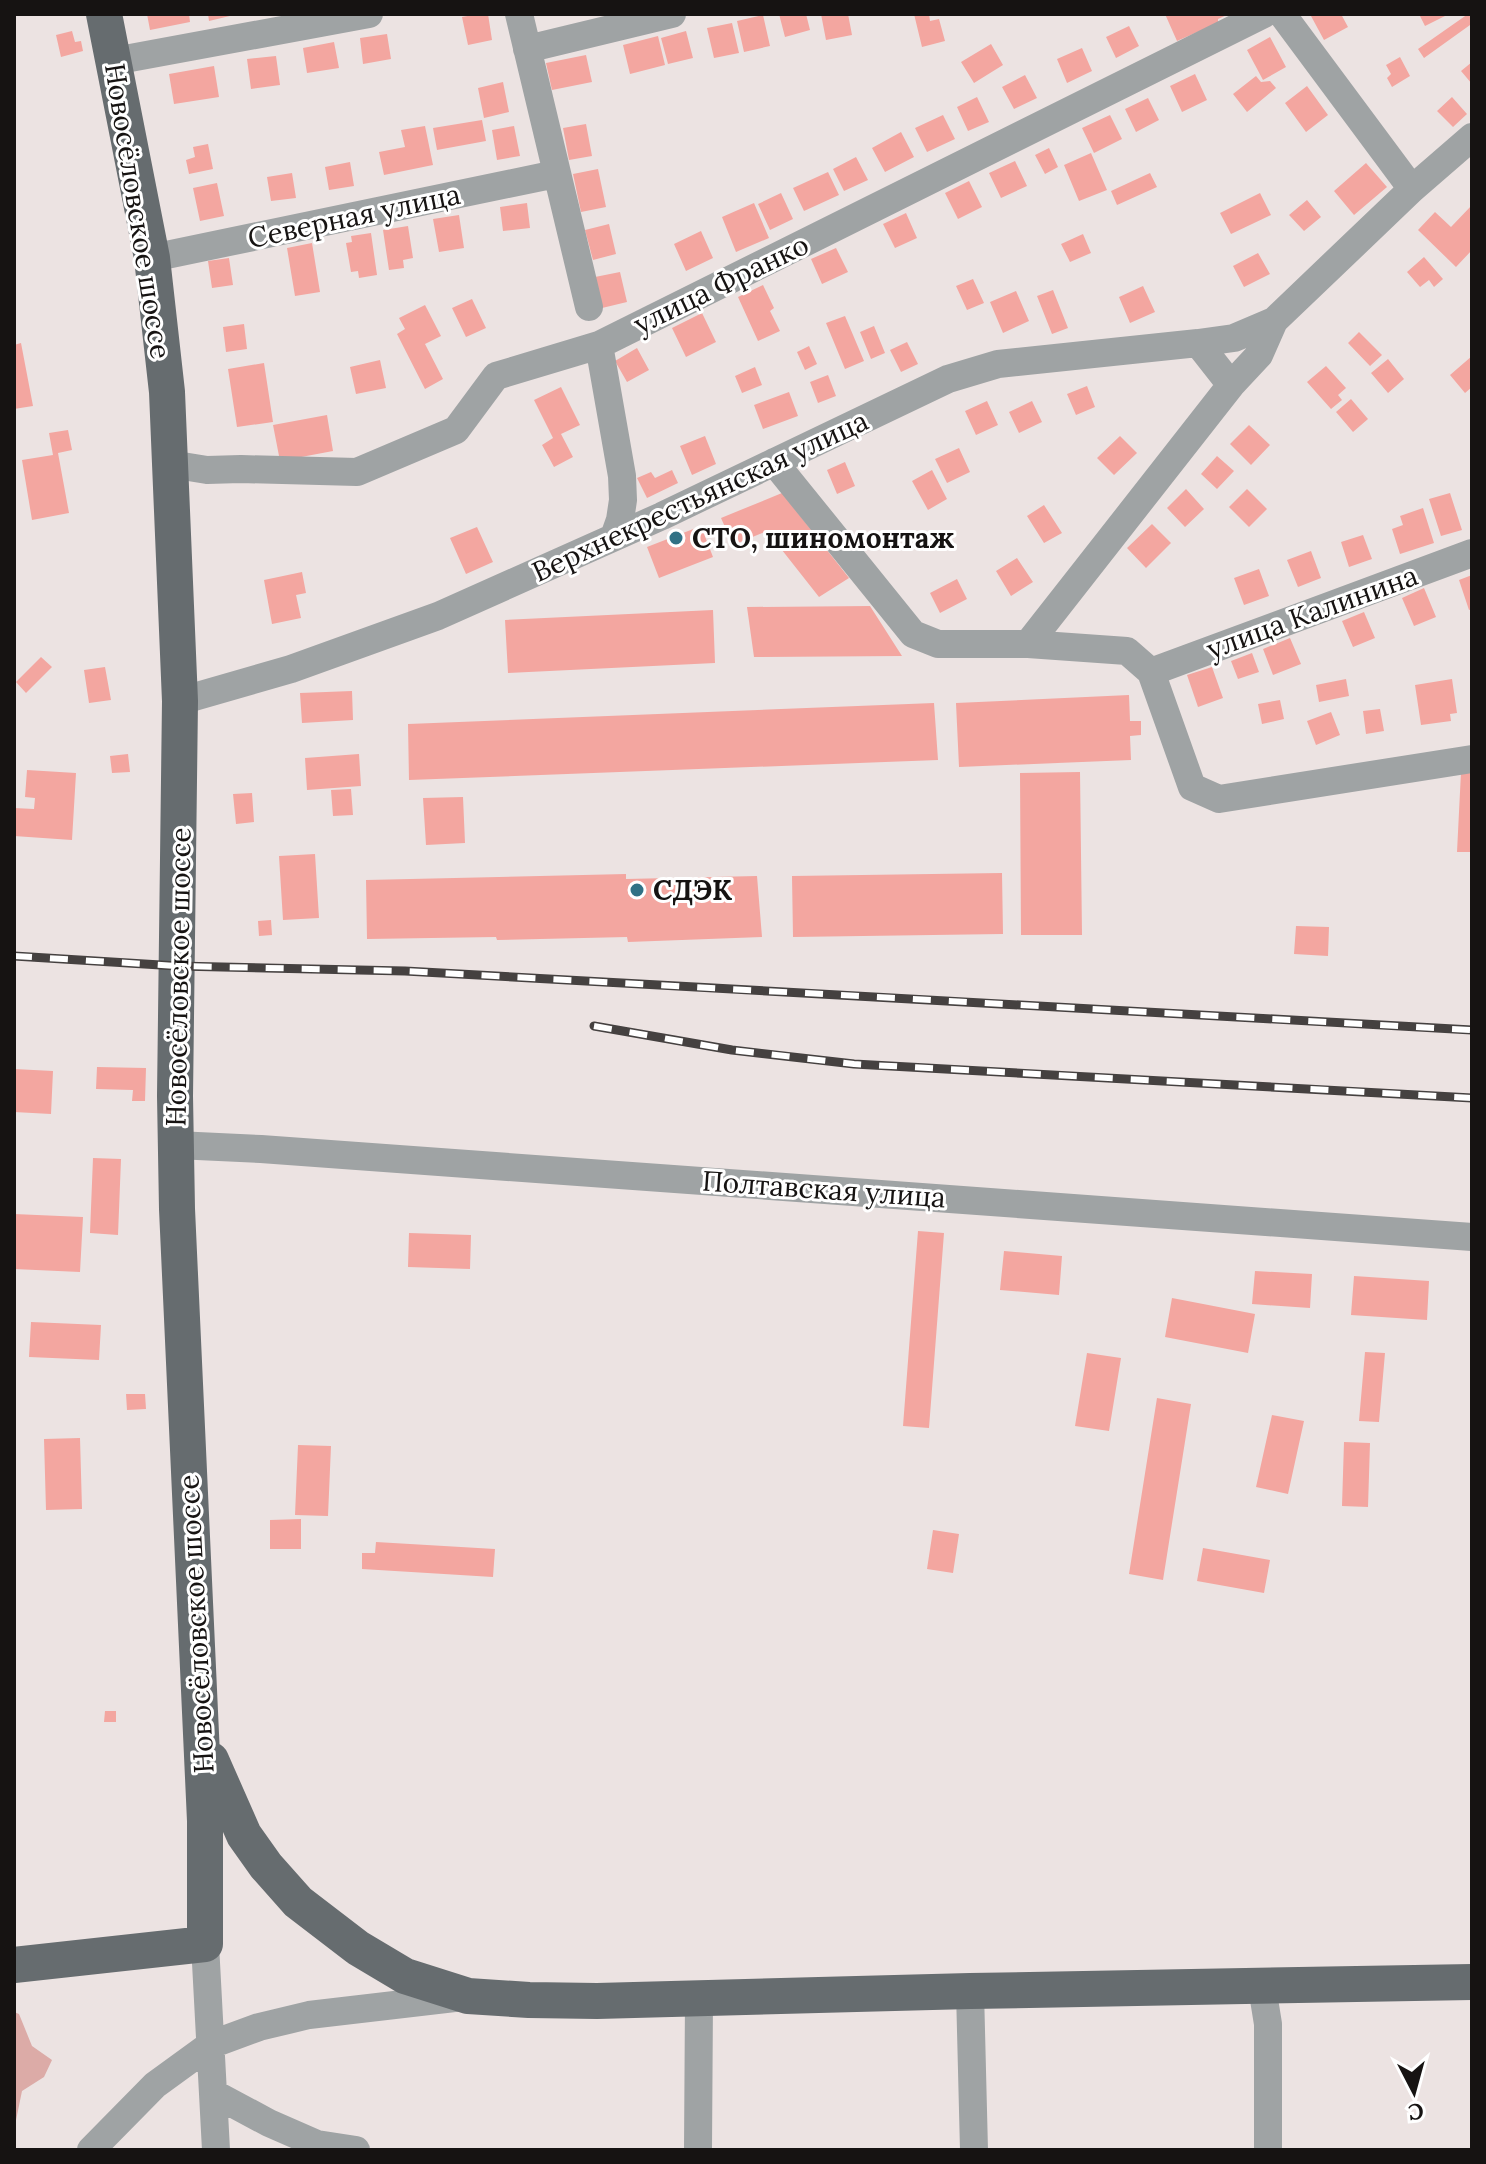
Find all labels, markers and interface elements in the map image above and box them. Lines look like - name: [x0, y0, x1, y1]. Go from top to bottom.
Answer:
- street label: Новосёловское шоссе: [97, 61, 179, 361]
- street label: Северная улица: [245, 176, 463, 256]
- street label: улица Франко: [627, 226, 815, 342]
- street label: Верхнекрестьянская улица: [526, 402, 874, 590]
- place label: СТО, шиномонтаж: [692, 520, 954, 556]
- marker: СТО, шиномонтаж: [667, 529, 685, 547]
- street label: улица Калинина: [1201, 557, 1423, 667]
- street label: Новосёловское шоссе: [157, 827, 199, 1127]
- place label: СДЭК: [653, 872, 732, 908]
- marker: СДЭК: [628, 881, 646, 899]
- street label: Полтавская улица: [701, 1163, 947, 1215]
- street label: Новосёловское шоссе: [170, 1474, 222, 1774]
- north arrow: [1374, 2052, 1454, 2132]
- text: С: [1407, 2097, 1425, 2127]

